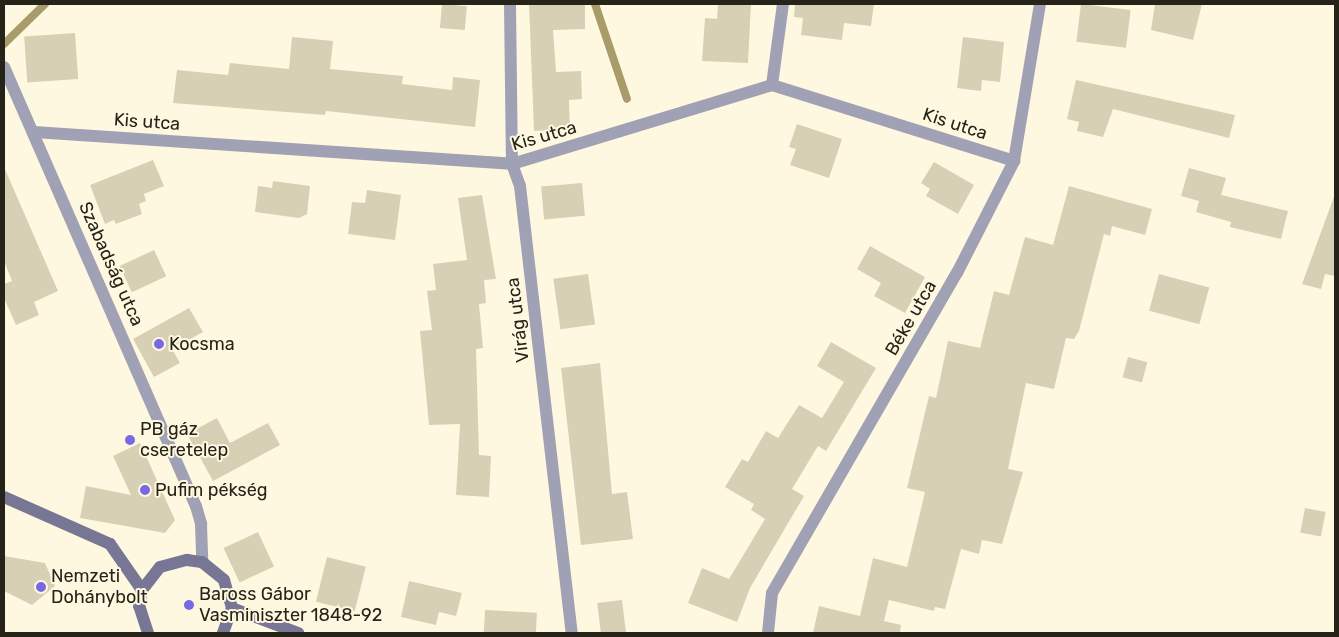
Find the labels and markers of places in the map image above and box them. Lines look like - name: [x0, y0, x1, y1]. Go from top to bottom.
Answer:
- place label: Kocsma: [169, 333, 235, 355]
- marker: Kocsma: [153, 338, 165, 350]
- place label: PB gáz cseretelep: [140, 419, 228, 462]
- marker: PB gáz cseretelep: [124, 434, 136, 446]
- place label: Pufim pékség: [155, 479, 268, 501]
- marker: Pufim pékség: [139, 484, 151, 496]
- place label: Nemzeti Dohánybolt: [51, 566, 148, 608]
- marker: Nemzeti Dohánybolt: [35, 581, 47, 593]
- place label: Baross Gábor Vasminiszter 1848-92: [199, 584, 383, 626]
- marker: Baross Gábor Vasminiszter 1848-92: [183, 599, 195, 611]

